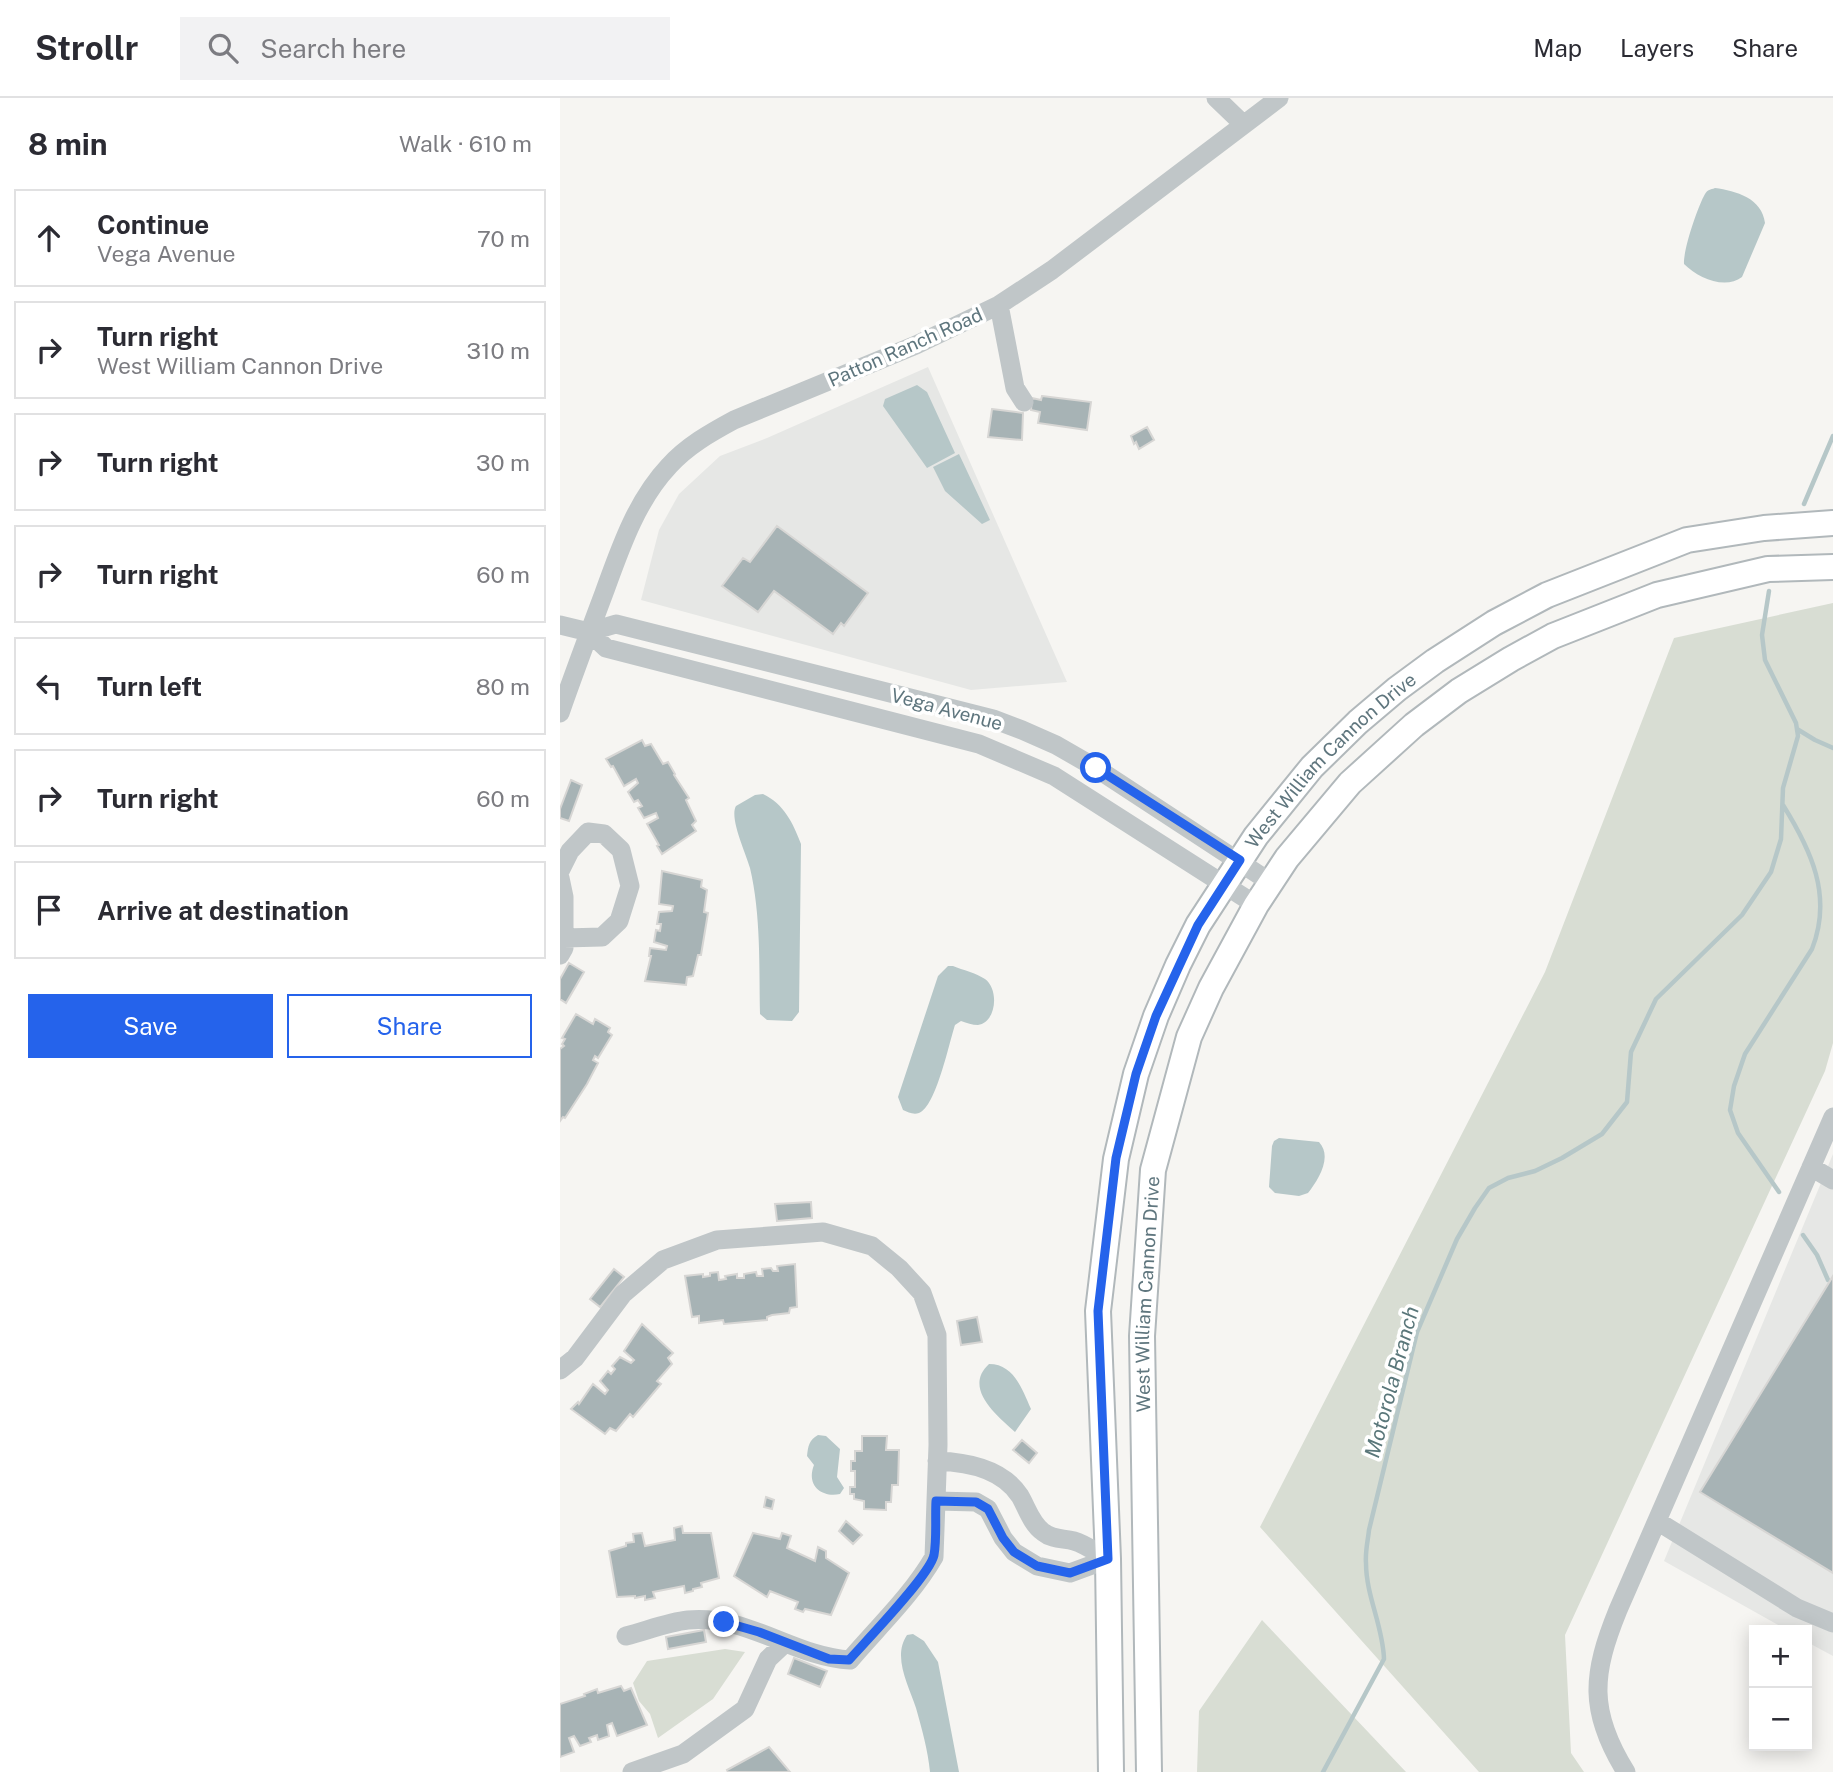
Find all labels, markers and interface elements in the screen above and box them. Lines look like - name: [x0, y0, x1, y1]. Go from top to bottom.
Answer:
- search box: [180, 17, 670, 80]
- text: Strollr: [35, 29, 138, 67]
- icon: search: [204, 29, 242, 67]
- text: Search here: [260, 33, 406, 64]
- text: Map: [1533, 34, 1582, 62]
- text: Layers: [1620, 34, 1694, 62]
- text: Share: [1732, 34, 1798, 62]
- text: 8 min: [28, 126, 108, 162]
- text: Walk · 610 m: [399, 130, 532, 157]
- text: Continue: [97, 209, 209, 240]
- icon: ahead: [30, 219, 68, 257]
- text: 70 m: [477, 225, 530, 252]
- text: Vega Avenue: [97, 240, 236, 267]
- street label: Patton Ranch Road: [824, 303, 986, 391]
- text: Turn right: [97, 321, 219, 352]
- icon: right: [30, 331, 68, 369]
- text: 310 m: [467, 337, 530, 364]
- text: West William Cannon Drive: [97, 352, 383, 379]
- icon: right: [30, 443, 68, 481]
- text: Turn right: [97, 447, 219, 478]
- text: 30 m: [476, 449, 530, 476]
- icon: right: [30, 555, 68, 593]
- text: Turn right: [97, 559, 219, 590]
- text: 60 m: [476, 561, 530, 588]
- icon: left: [30, 667, 68, 705]
- street label: West William Cannon Drive: [1240, 668, 1420, 852]
- text: Turn left: [97, 671, 202, 702]
- text: 80 m: [476, 673, 530, 700]
- street label: Vega Avenue: [889, 684, 1005, 734]
- route start: [1080, 752, 1111, 783]
- icon: right: [30, 779, 68, 817]
- text: Turn right: [97, 783, 219, 814]
- text: 60 m: [476, 785, 530, 812]
- icon: arrive: [30, 891, 68, 929]
- text: Arrive at destination: [97, 895, 349, 926]
- button: Save: [28, 994, 273, 1058]
- button: Share: [287, 994, 532, 1058]
- street label: West William Cannon Drive: [1131, 1175, 1164, 1413]
- water label: Motorola Branch: [1359, 1303, 1424, 1460]
- route end: [708, 1606, 739, 1637]
- map controls: [1749, 1625, 1812, 1751]
- button: +: [1749, 1625, 1812, 1688]
- button: −: [1749, 1688, 1812, 1751]

